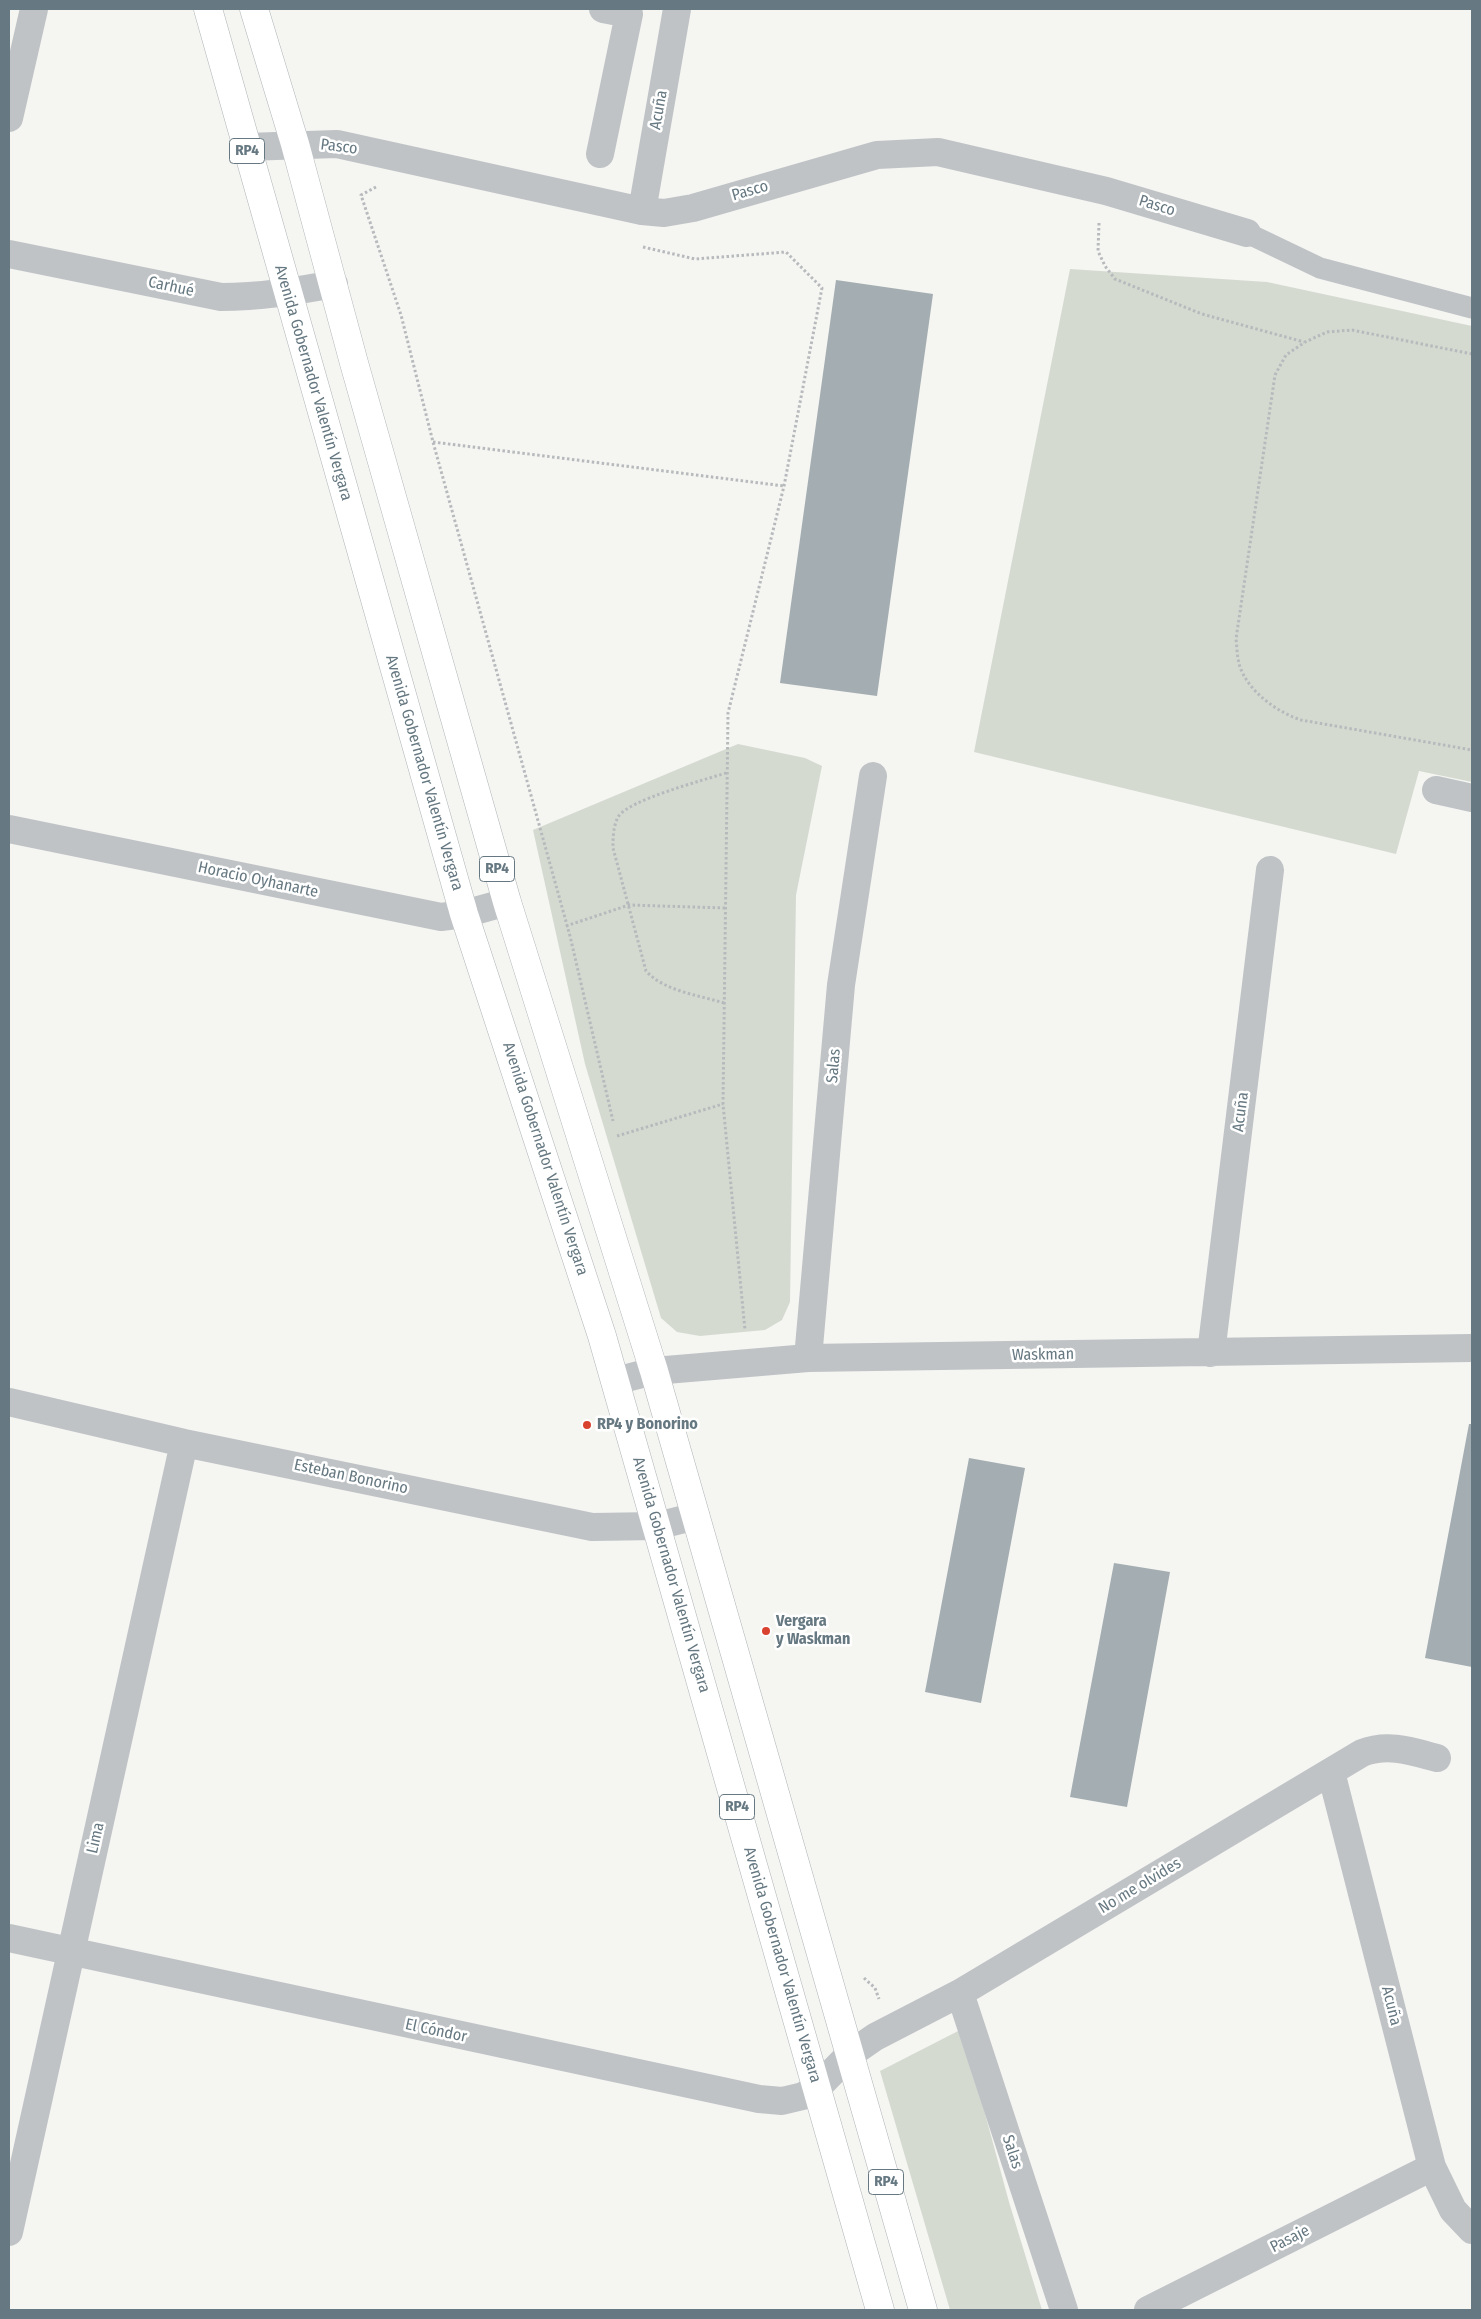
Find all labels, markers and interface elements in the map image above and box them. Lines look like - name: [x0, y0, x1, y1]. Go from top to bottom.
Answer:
- street label: Acuña: [646, 89, 672, 131]
- street label: Pasco: [319, 135, 359, 159]
- road number: RP4: [230, 138, 264, 164]
- street label: Pasco: [730, 177, 770, 205]
- street label: Pasco: [1136, 191, 1178, 221]
- street label: Avenida Gobernador Valentín Vergara: [270, 263, 356, 503]
- street label: Carhué: [146, 273, 196, 301]
- street label: Avenida Gobernador Valentín Vergara: [381, 653, 467, 893]
- road number: RP4: [480, 856, 514, 882]
- street label: Horacio Oyhanarte: [196, 858, 320, 902]
- street label: Avenida Gobernador Valentín Vergara: [498, 1040, 592, 1278]
- street label: Salas: [823, 1048, 845, 1084]
- street label: Acuña: [1229, 1091, 1253, 1133]
- street label: Waskman: [1012, 1345, 1074, 1365]
- place label: RP4 y Bonorino: [597, 1415, 698, 1435]
- marker: RP4 y Bonorino: [581, 1419, 593, 1431]
- street label: Avenida Gobernador Valentín Vergara: [628, 1455, 714, 1695]
- street label: Esteban Bonorino: [292, 1456, 410, 1498]
- place label: Vergara y Waskman: [776, 1612, 850, 1650]
- marker: Vergara y Waskman: [760, 1625, 772, 1637]
- road number: RP4: [720, 1794, 754, 1820]
- street label: Lima: [83, 1821, 109, 1855]
- street label: Avenida Gobernador Valentín Vergara: [739, 1845, 825, 2085]
- street label: No me olvides: [1095, 1854, 1185, 1918]
- street label: Acuña: [1377, 1984, 1405, 2028]
- street label: El Cóndor: [403, 2015, 469, 2047]
- street label: Salas: [998, 2133, 1026, 2171]
- road number: RP4: [868, 2170, 904, 2194]
- street label: Pasaje: [1267, 2221, 1313, 2257]

